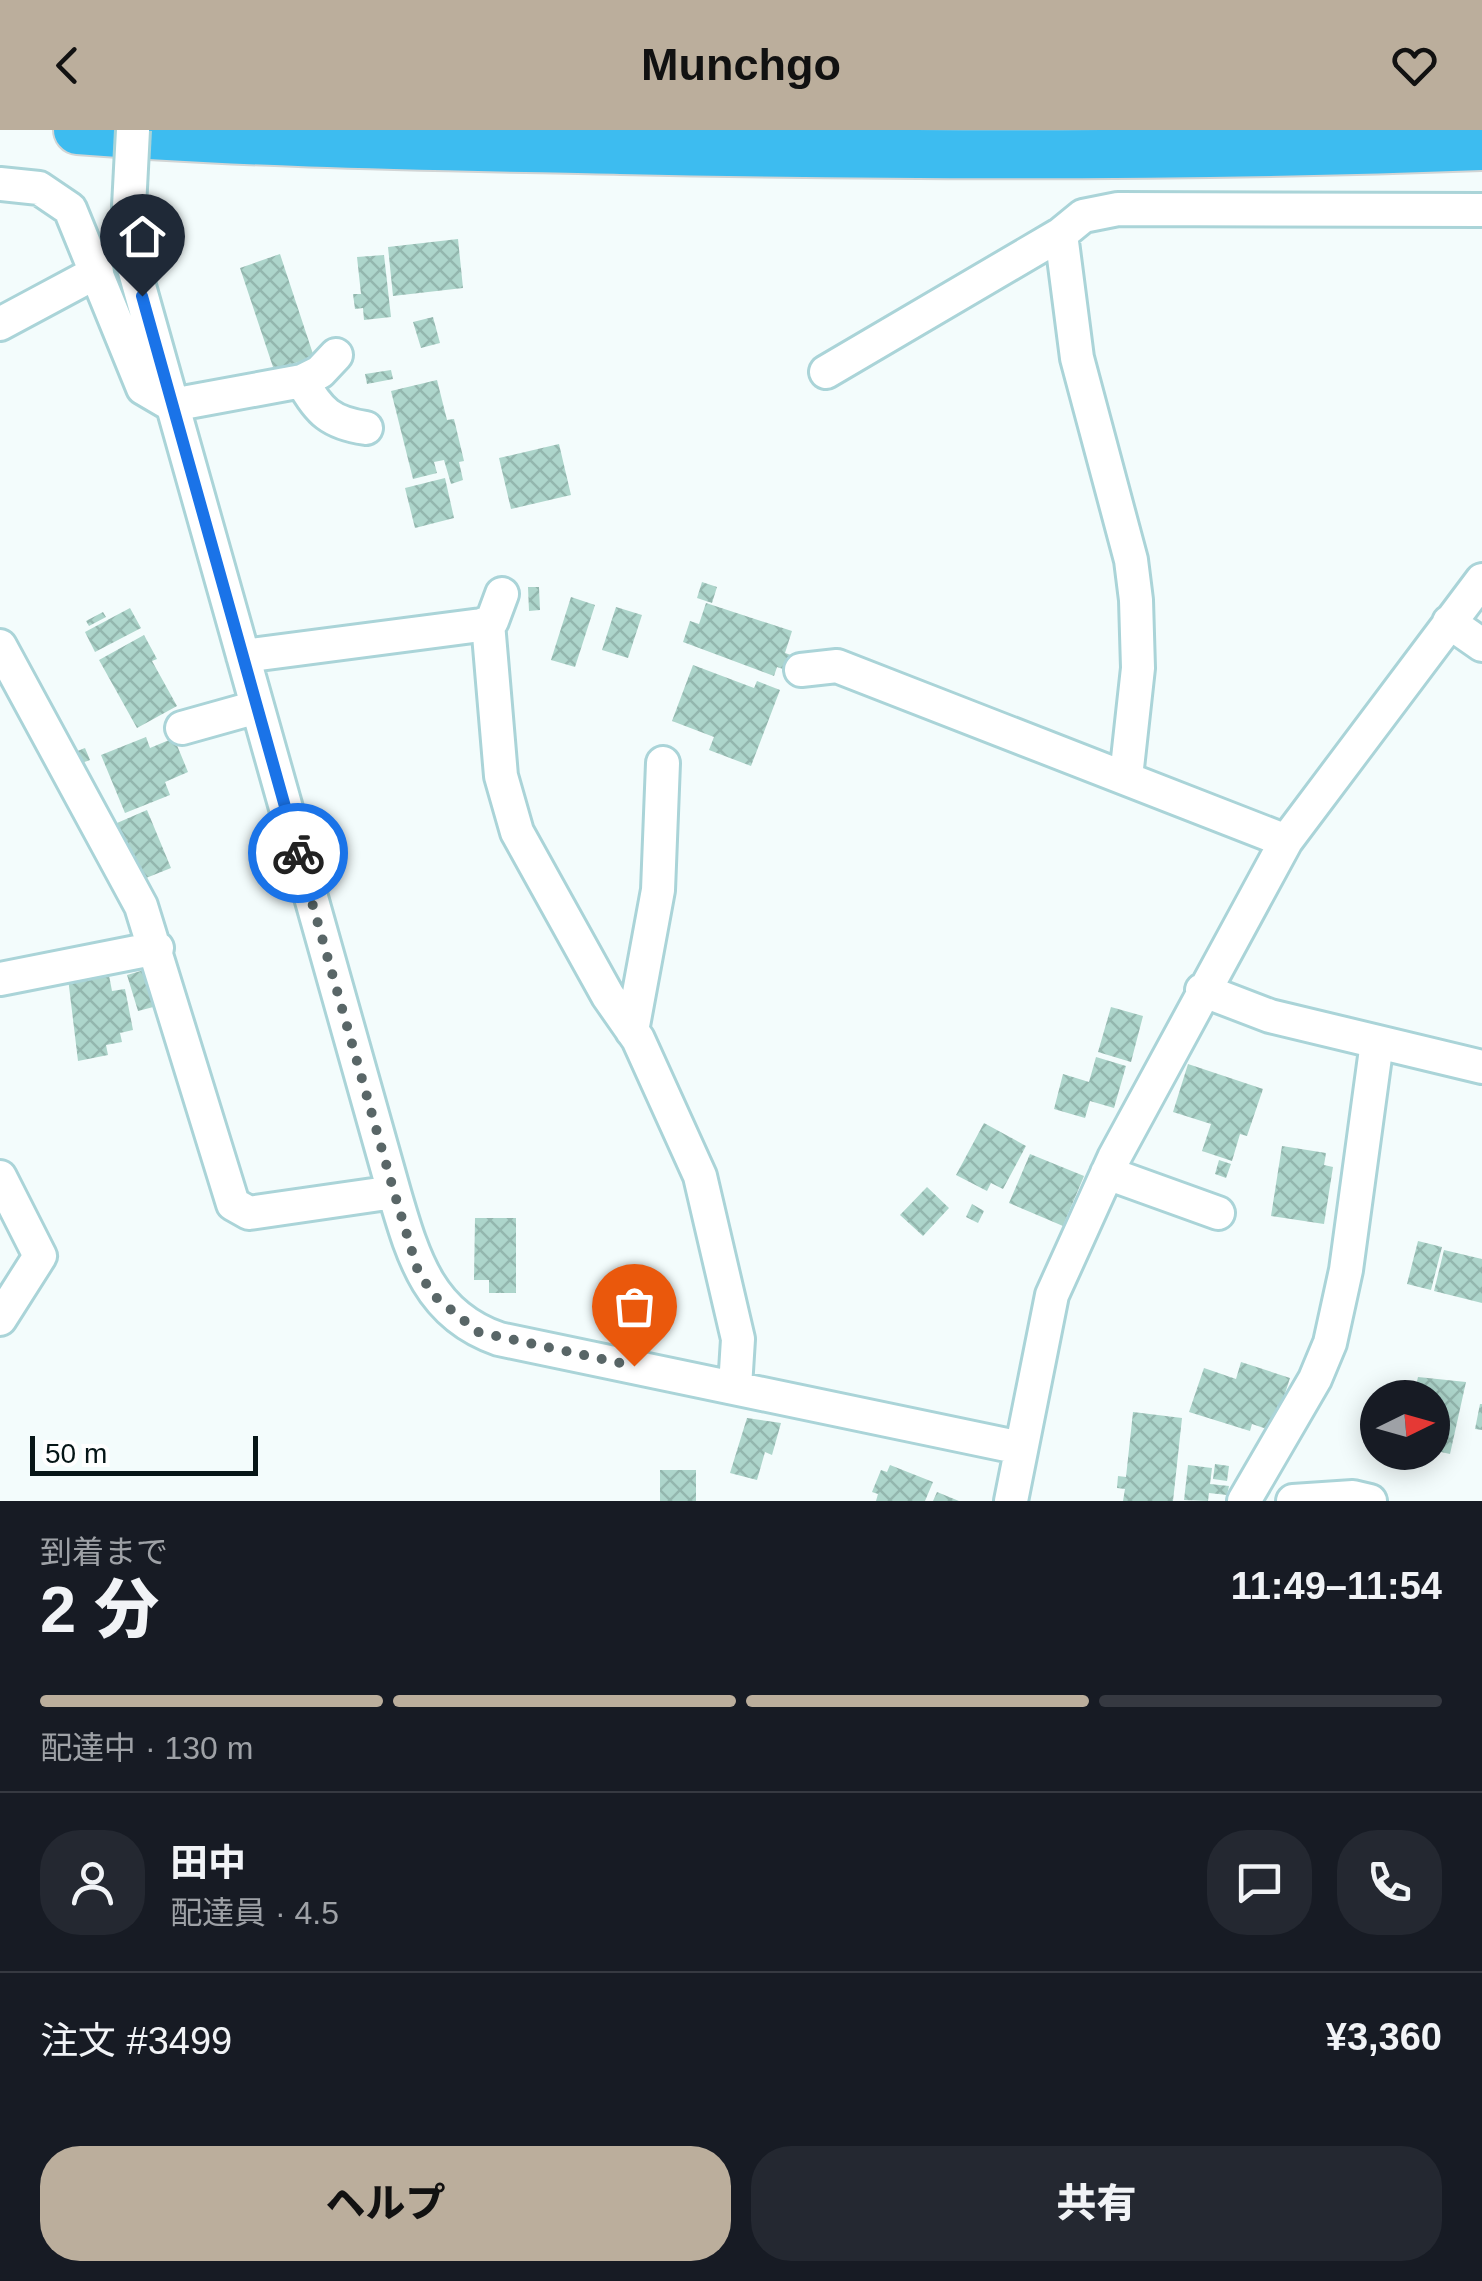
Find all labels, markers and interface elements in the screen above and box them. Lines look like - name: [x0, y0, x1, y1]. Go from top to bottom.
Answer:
- icon: back: [40, 38, 95, 93]
- icon: heart: [1387, 38, 1442, 93]
- text: Munchgo: [641, 39, 841, 90]
- pin: [100, 194, 185, 297]
- icon: home: [115, 209, 170, 264]
- courier: [248, 803, 348, 903]
- icon: bike: [271, 826, 326, 881]
- pin: [592, 1264, 677, 1367]
- icon: bag: [607, 1279, 662, 1334]
- north arrow: [1360, 1380, 1450, 1470]
- map controls: [1360, 1380, 1450, 1470]
- scale bar: [30, 1431, 258, 1476]
- text: 50 m: [45, 1438, 107, 1469]
- text: 到着まで: [40, 1534, 168, 1570]
- text: 11:49–11:54: [1231, 1565, 1442, 1607]
- text: 2 分: [40, 1573, 159, 1646]
- text: 配達中 · 130 m: [40, 1730, 253, 1766]
- button: person: [40, 1830, 145, 1935]
- button: chat: [1207, 1830, 1312, 1935]
- button: phone: [1337, 1830, 1442, 1935]
- text: 田中: [170, 1842, 246, 1884]
- text: 配達員 · 4.5: [170, 1895, 339, 1931]
- text: ¥3,360: [1326, 2016, 1442, 2058]
- text: 注文 #3499: [40, 2020, 232, 2062]
- button: ヘルプ: [40, 2146, 731, 2261]
- button: 共有: [751, 2146, 1442, 2261]

